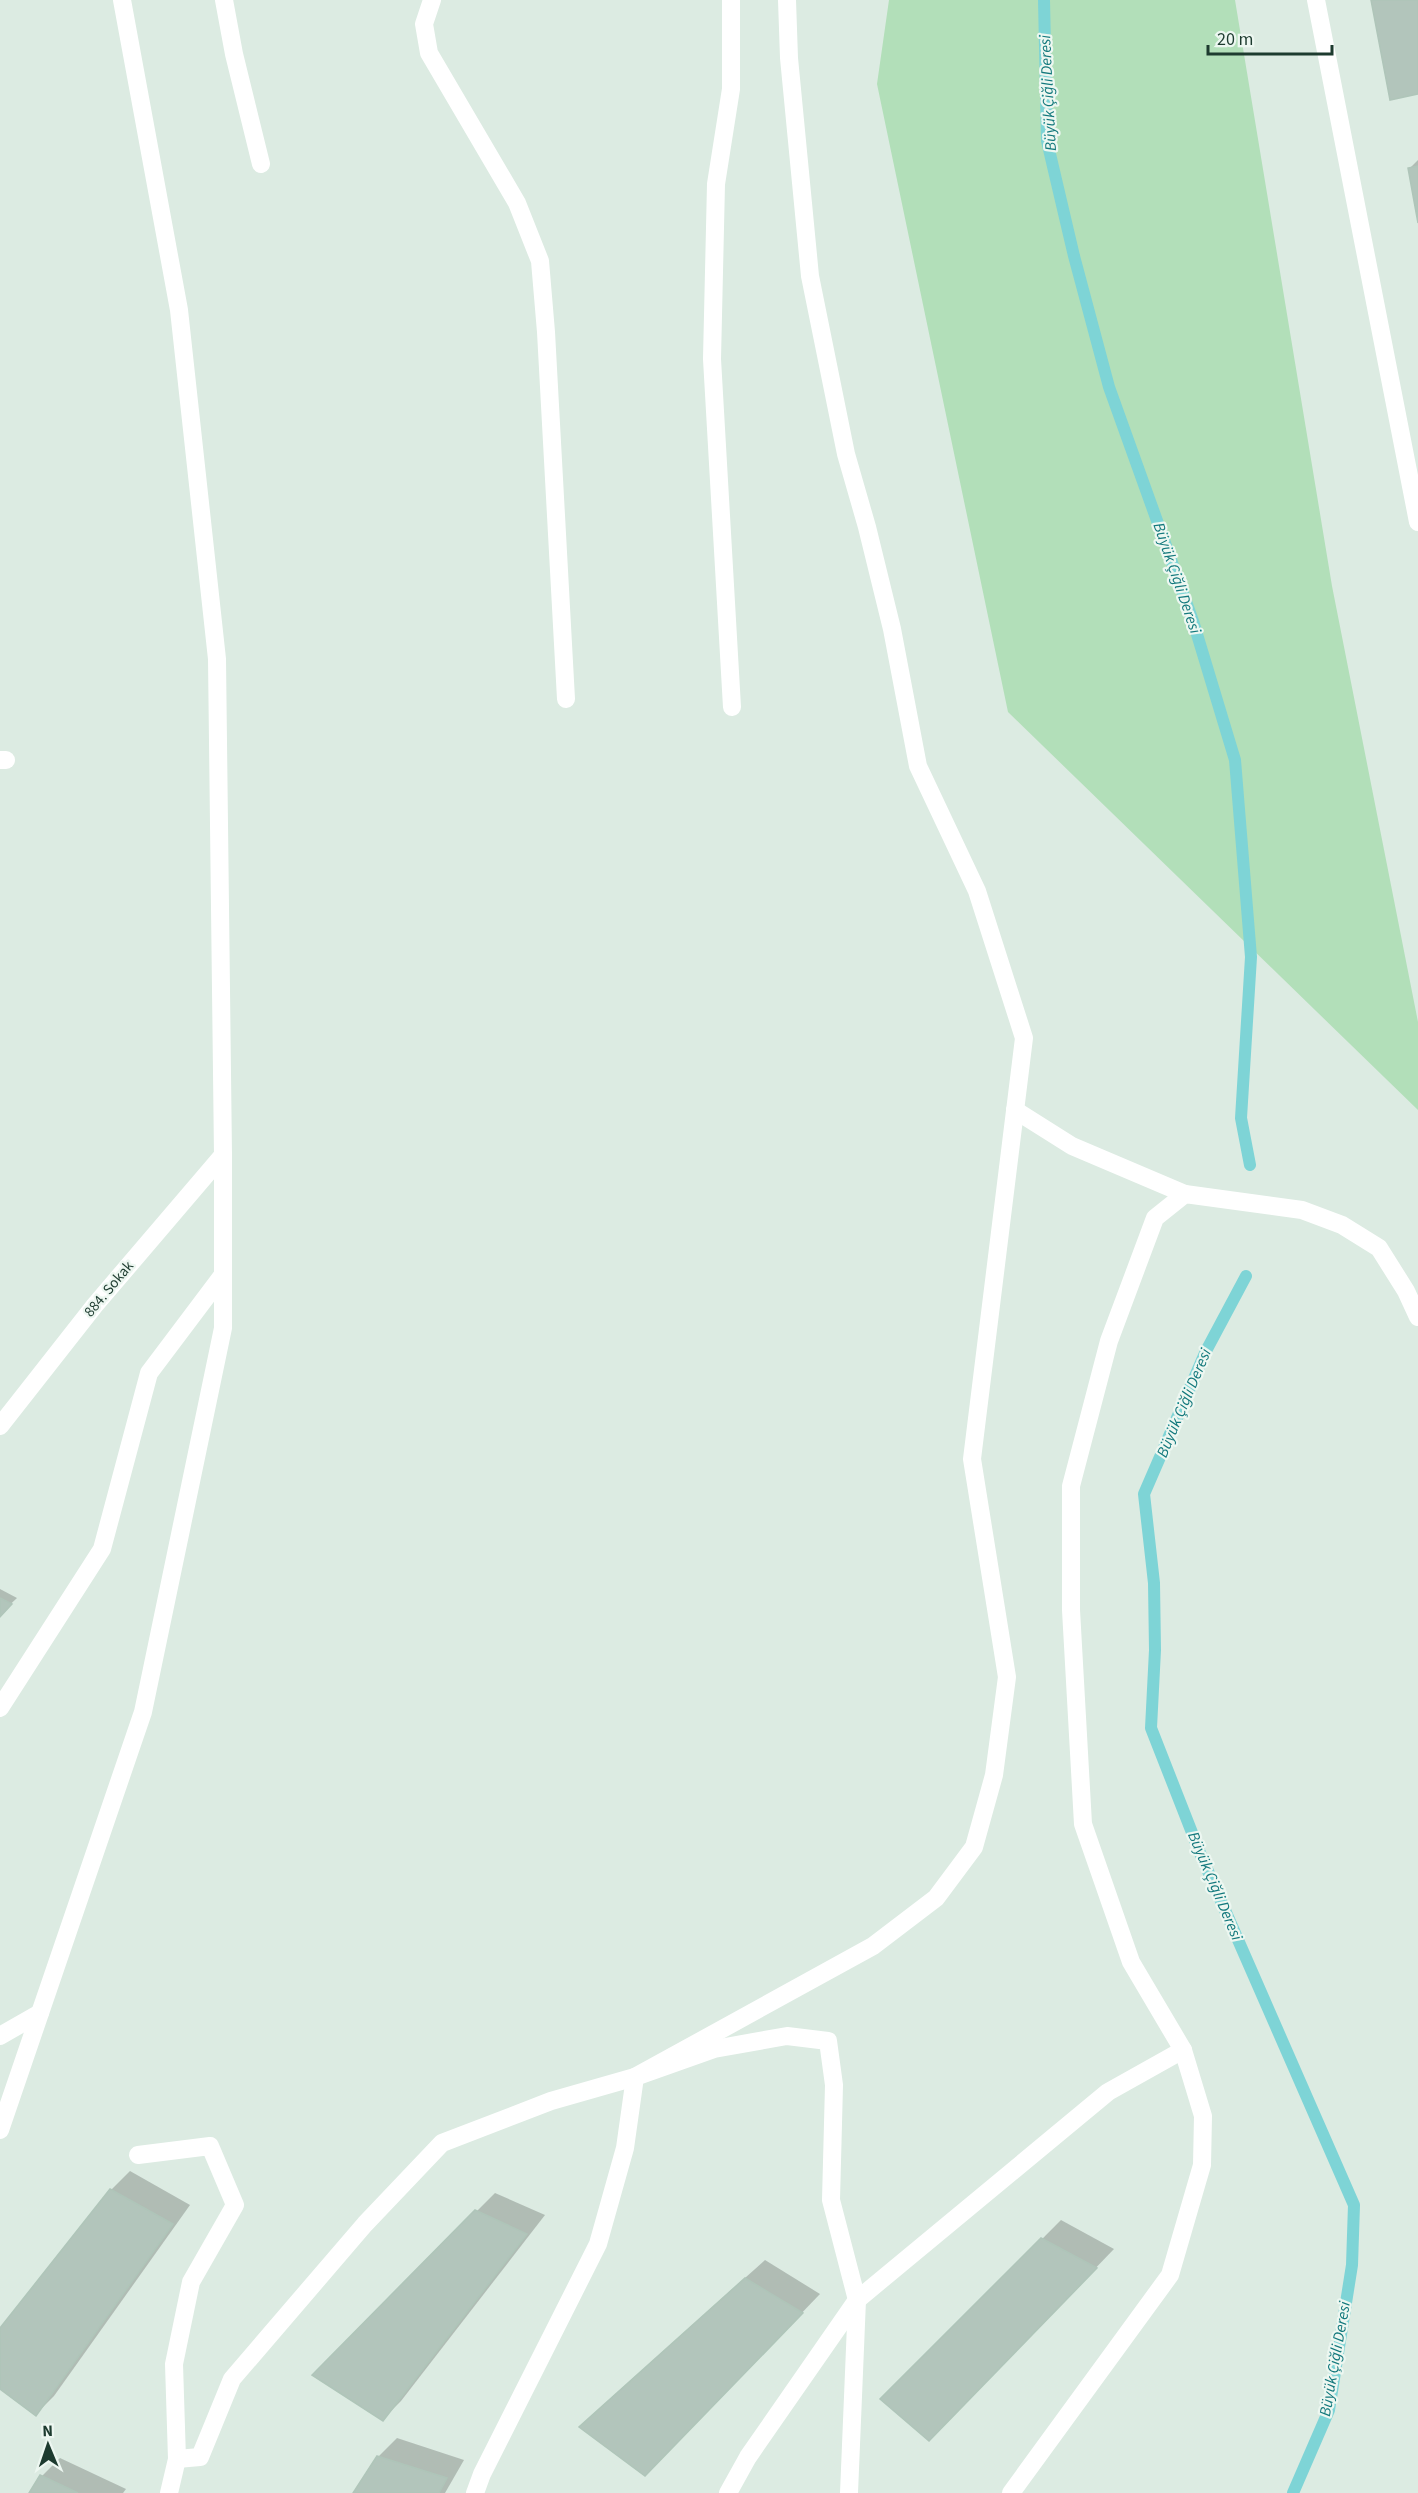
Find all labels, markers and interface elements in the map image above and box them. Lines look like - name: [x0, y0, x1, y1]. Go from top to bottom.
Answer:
- scale bar: [1208, 18, 1332, 56]
- text: 20 m: [1217, 27, 1253, 52]
- water label: Büyük Çiğli Deresi: [1034, 34, 1062, 152]
- water label: Büyük Çiğli Deresi: [1148, 519, 1206, 637]
- street label: 884. Sokak: [79, 1256, 139, 1322]
- water label: Büyük Çiğli Deresi: [1151, 1345, 1217, 1461]
- water label: Büyük Çiğli Deresi: [1182, 1828, 1248, 1944]
- water label: Büyük Çiğli Deresi: [1314, 2300, 1356, 2418]
- north arrow: [18, 2415, 78, 2475]
- text: N: [42, 2420, 53, 2442]

